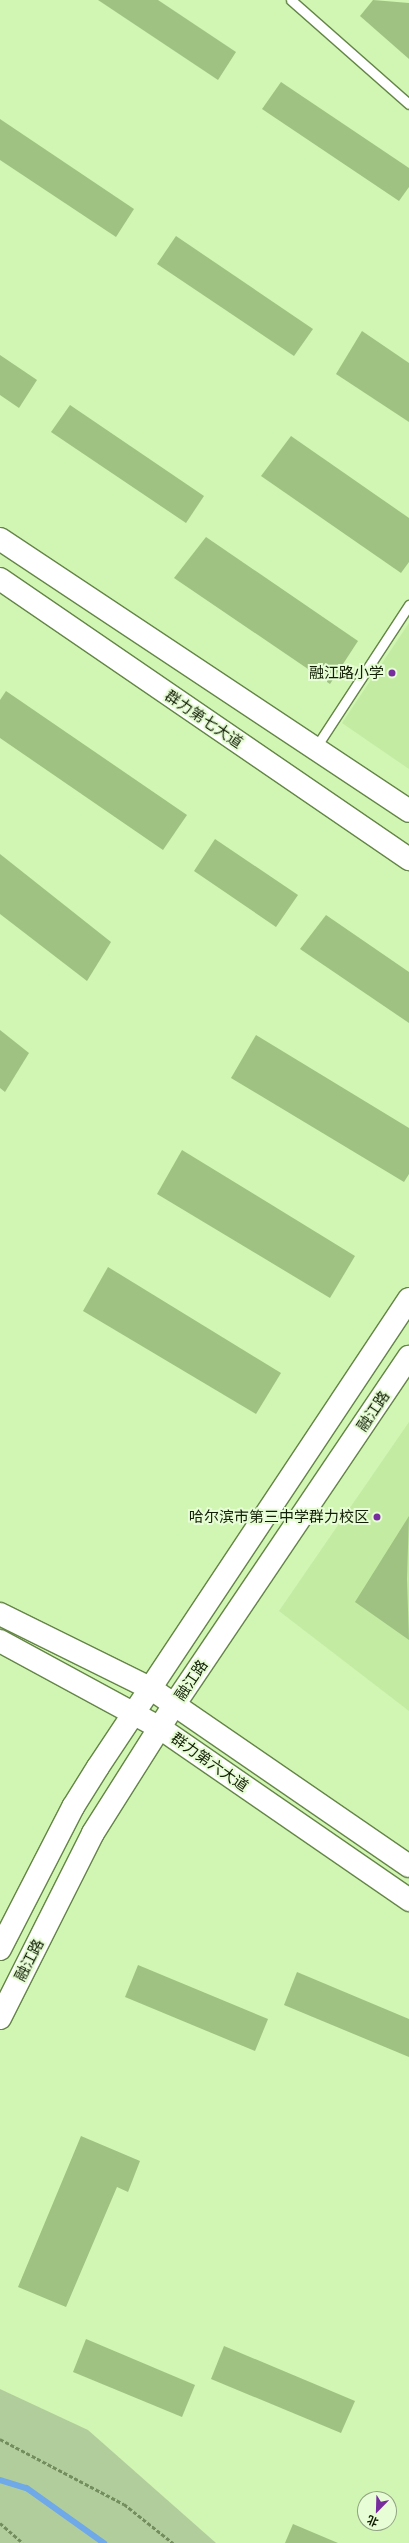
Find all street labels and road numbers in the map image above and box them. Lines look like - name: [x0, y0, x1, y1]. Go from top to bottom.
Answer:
- street label: 群力第七大道: [162, 686, 246, 752]
- street label: 融江路: [353, 1387, 393, 1435]
- street label: 融江路: [171, 1656, 211, 1704]
- street label: 群力第六大道: [168, 1729, 252, 1795]
- street label: 融江路: [11, 1936, 47, 1984]

